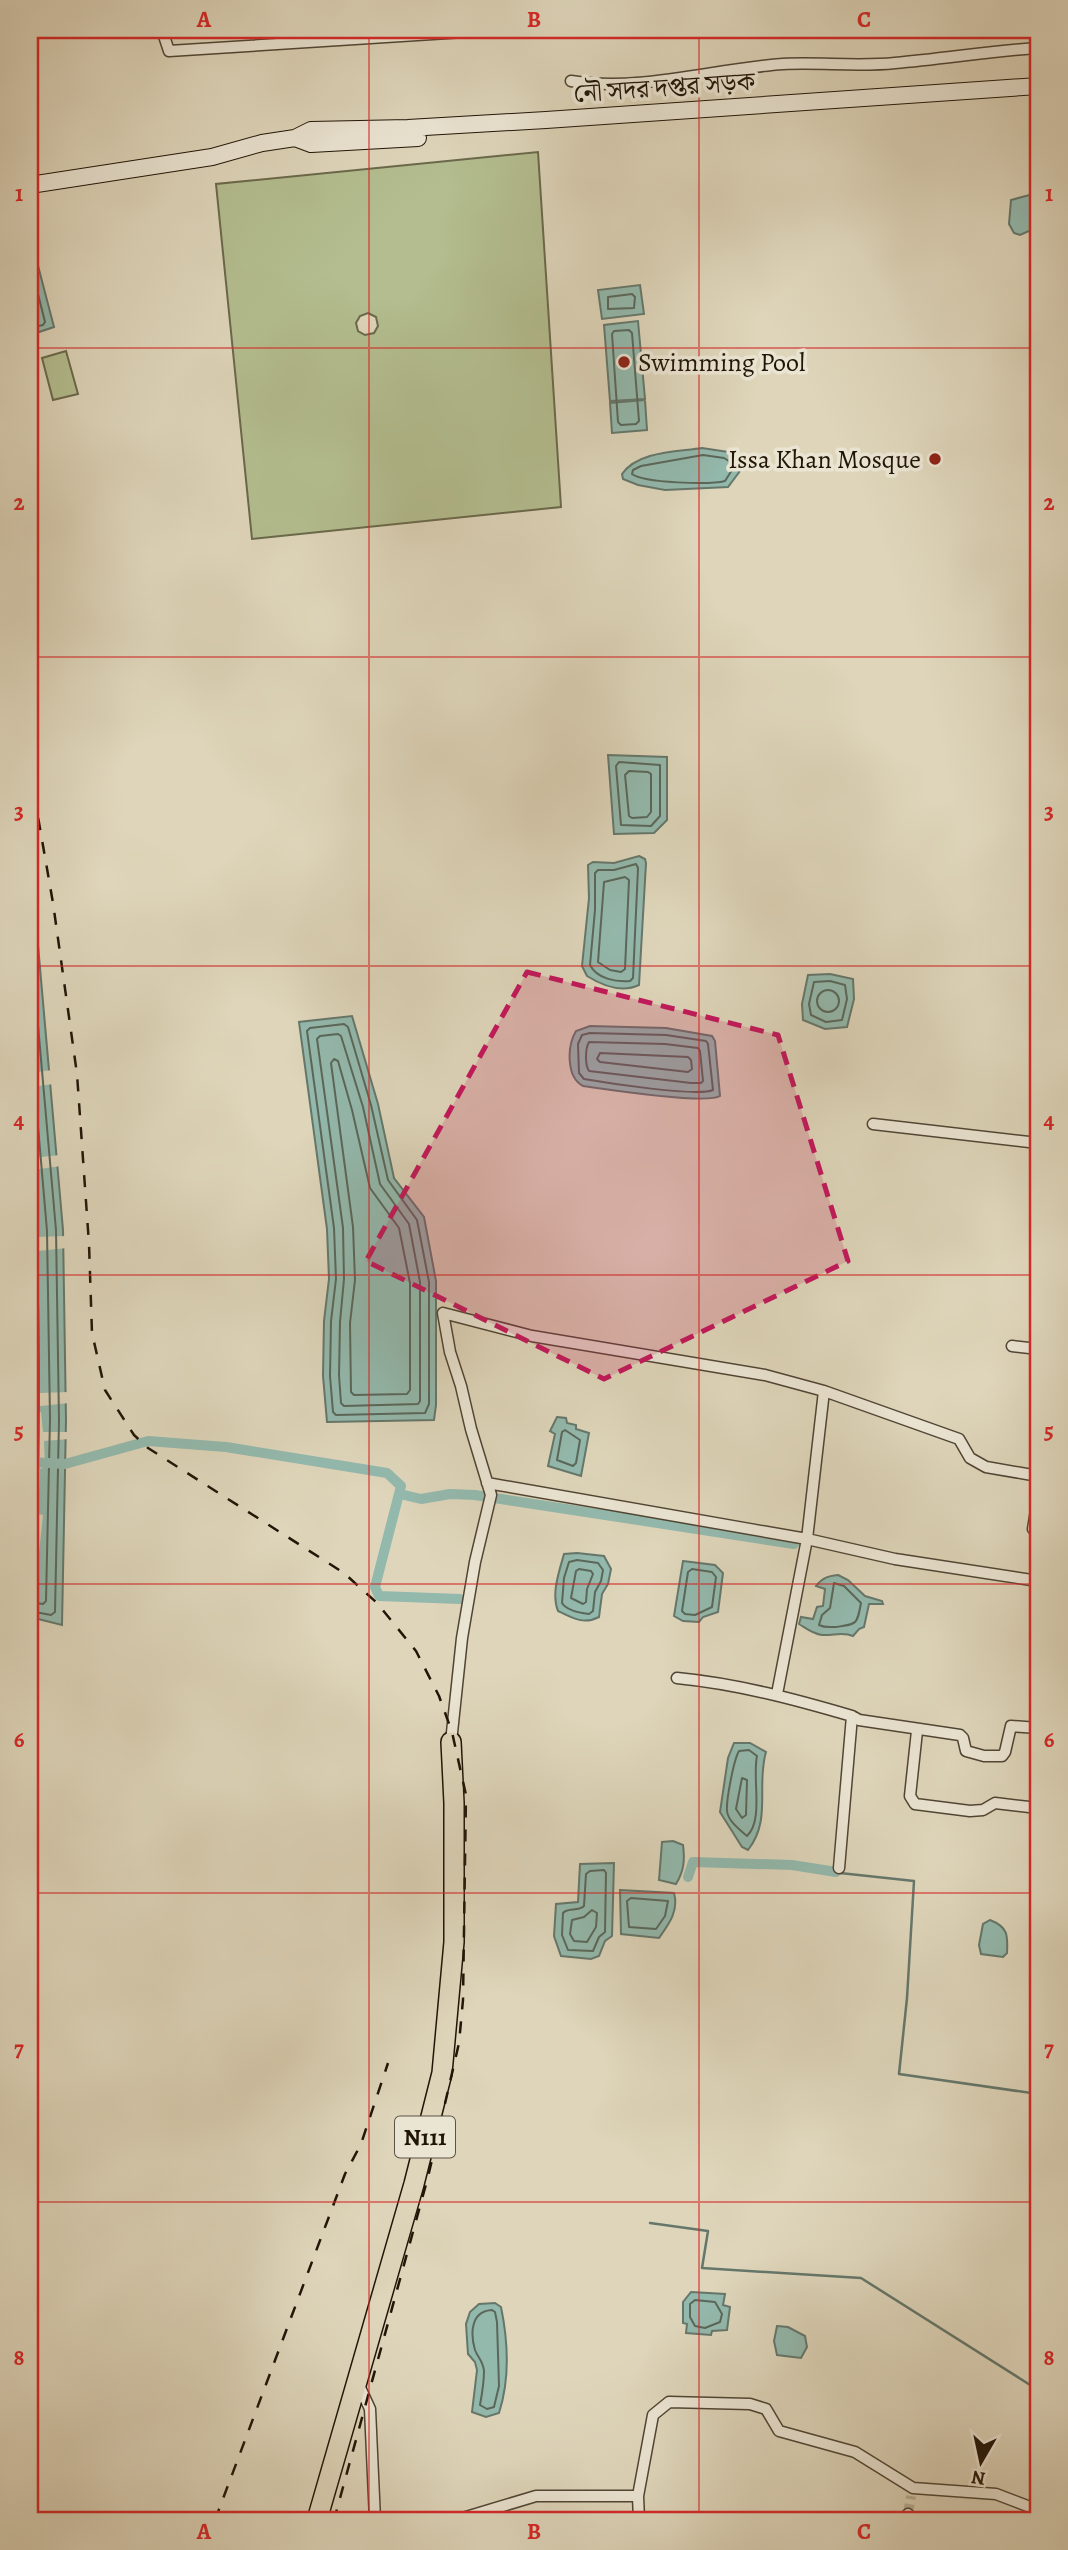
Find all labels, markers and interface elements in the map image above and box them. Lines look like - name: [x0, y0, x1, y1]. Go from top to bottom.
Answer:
- text: A: [196, 4, 212, 35]
- text: B: [527, 4, 541, 35]
- text: C: [857, 4, 871, 35]
- street label: নৌ সদর দপ্তর সড়ক: [572, 64, 758, 111]
- text: 1: [15, 178, 23, 209]
- text: 1: [1045, 178, 1053, 209]
- place label: Swimming Pool: [638, 345, 805, 380]
- marker: Swimming Pool: [616, 354, 632, 370]
- place label: Issa Khan Mosque: [728, 442, 921, 477]
- marker: Issa Khan Mosque: [927, 451, 943, 467]
- text: 2: [13, 487, 25, 518]
- text: 2: [1043, 487, 1055, 518]
- text: 3: [14, 796, 24, 827]
- text: 3: [1044, 796, 1054, 827]
- text: 4: [14, 1105, 25, 1136]
- text: 4: [1044, 1105, 1055, 1136]
- text: 5: [14, 1415, 24, 1446]
- text: 5: [1044, 1415, 1054, 1446]
- text: 6: [14, 1724, 25, 1755]
- text: 6: [1044, 1724, 1055, 1755]
- text: 7: [14, 2033, 24, 2064]
- text: 7: [1044, 2033, 1054, 2064]
- road number: N111: [395, 2116, 455, 2158]
- text: 8: [13, 2342, 25, 2373]
- text: 8: [1043, 2342, 1055, 2373]
- north arrow: [946, 2428, 1016, 2498]
- text: N: [969, 2464, 987, 2492]
- text: A: [196, 2516, 212, 2547]
- text: B: [527, 2516, 541, 2547]
- text: C: [857, 2516, 871, 2547]

